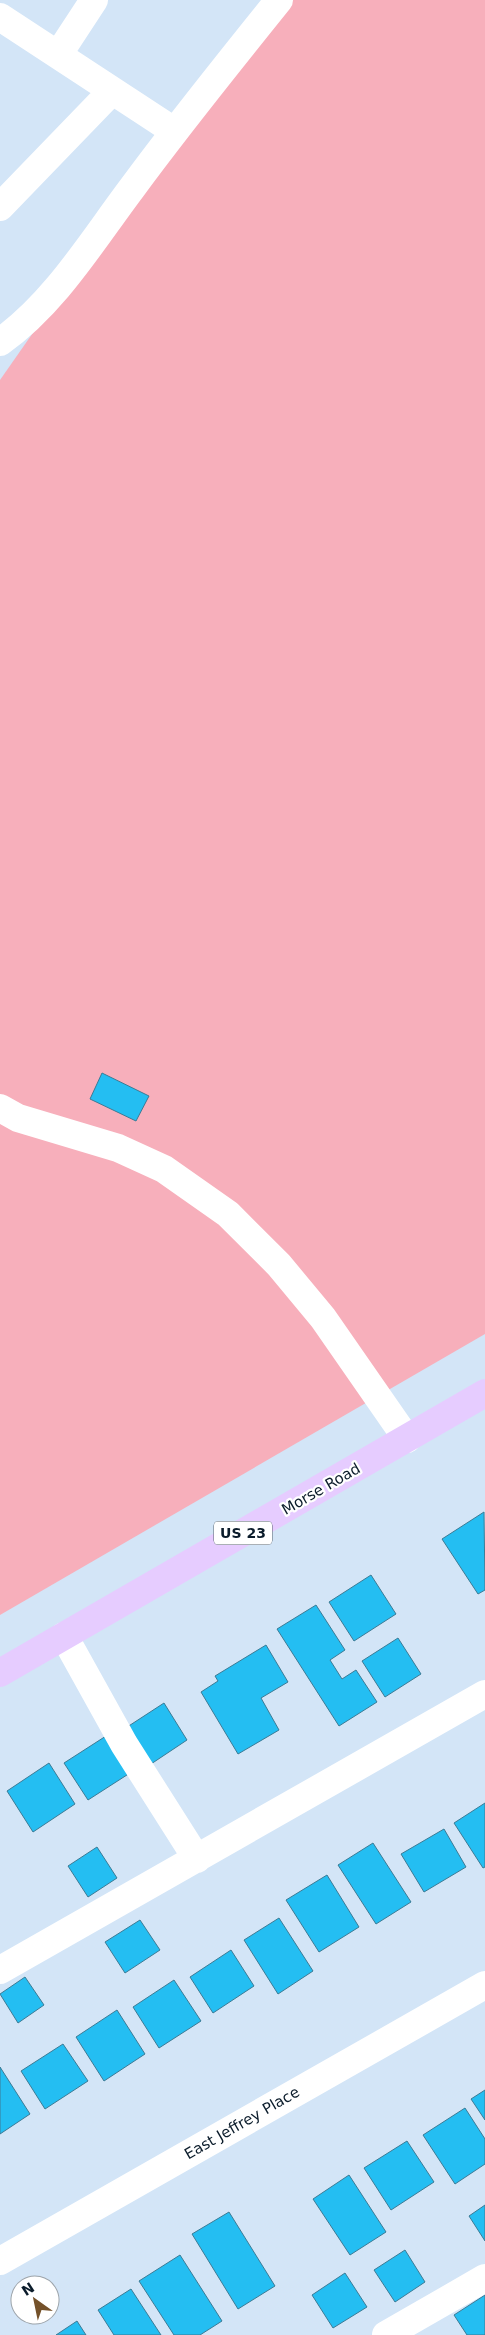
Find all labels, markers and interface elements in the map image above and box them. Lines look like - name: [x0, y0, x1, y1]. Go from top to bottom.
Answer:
- street label: Morse Road: [279, 1459, 363, 1519]
- road number: US 23: [214, 1522, 272, 1545]
- street label: East Jeffrey Place: [181, 2083, 303, 2163]
- north arrow: [10, 2275, 60, 2325]
- text: N: [19, 2279, 37, 2299]

